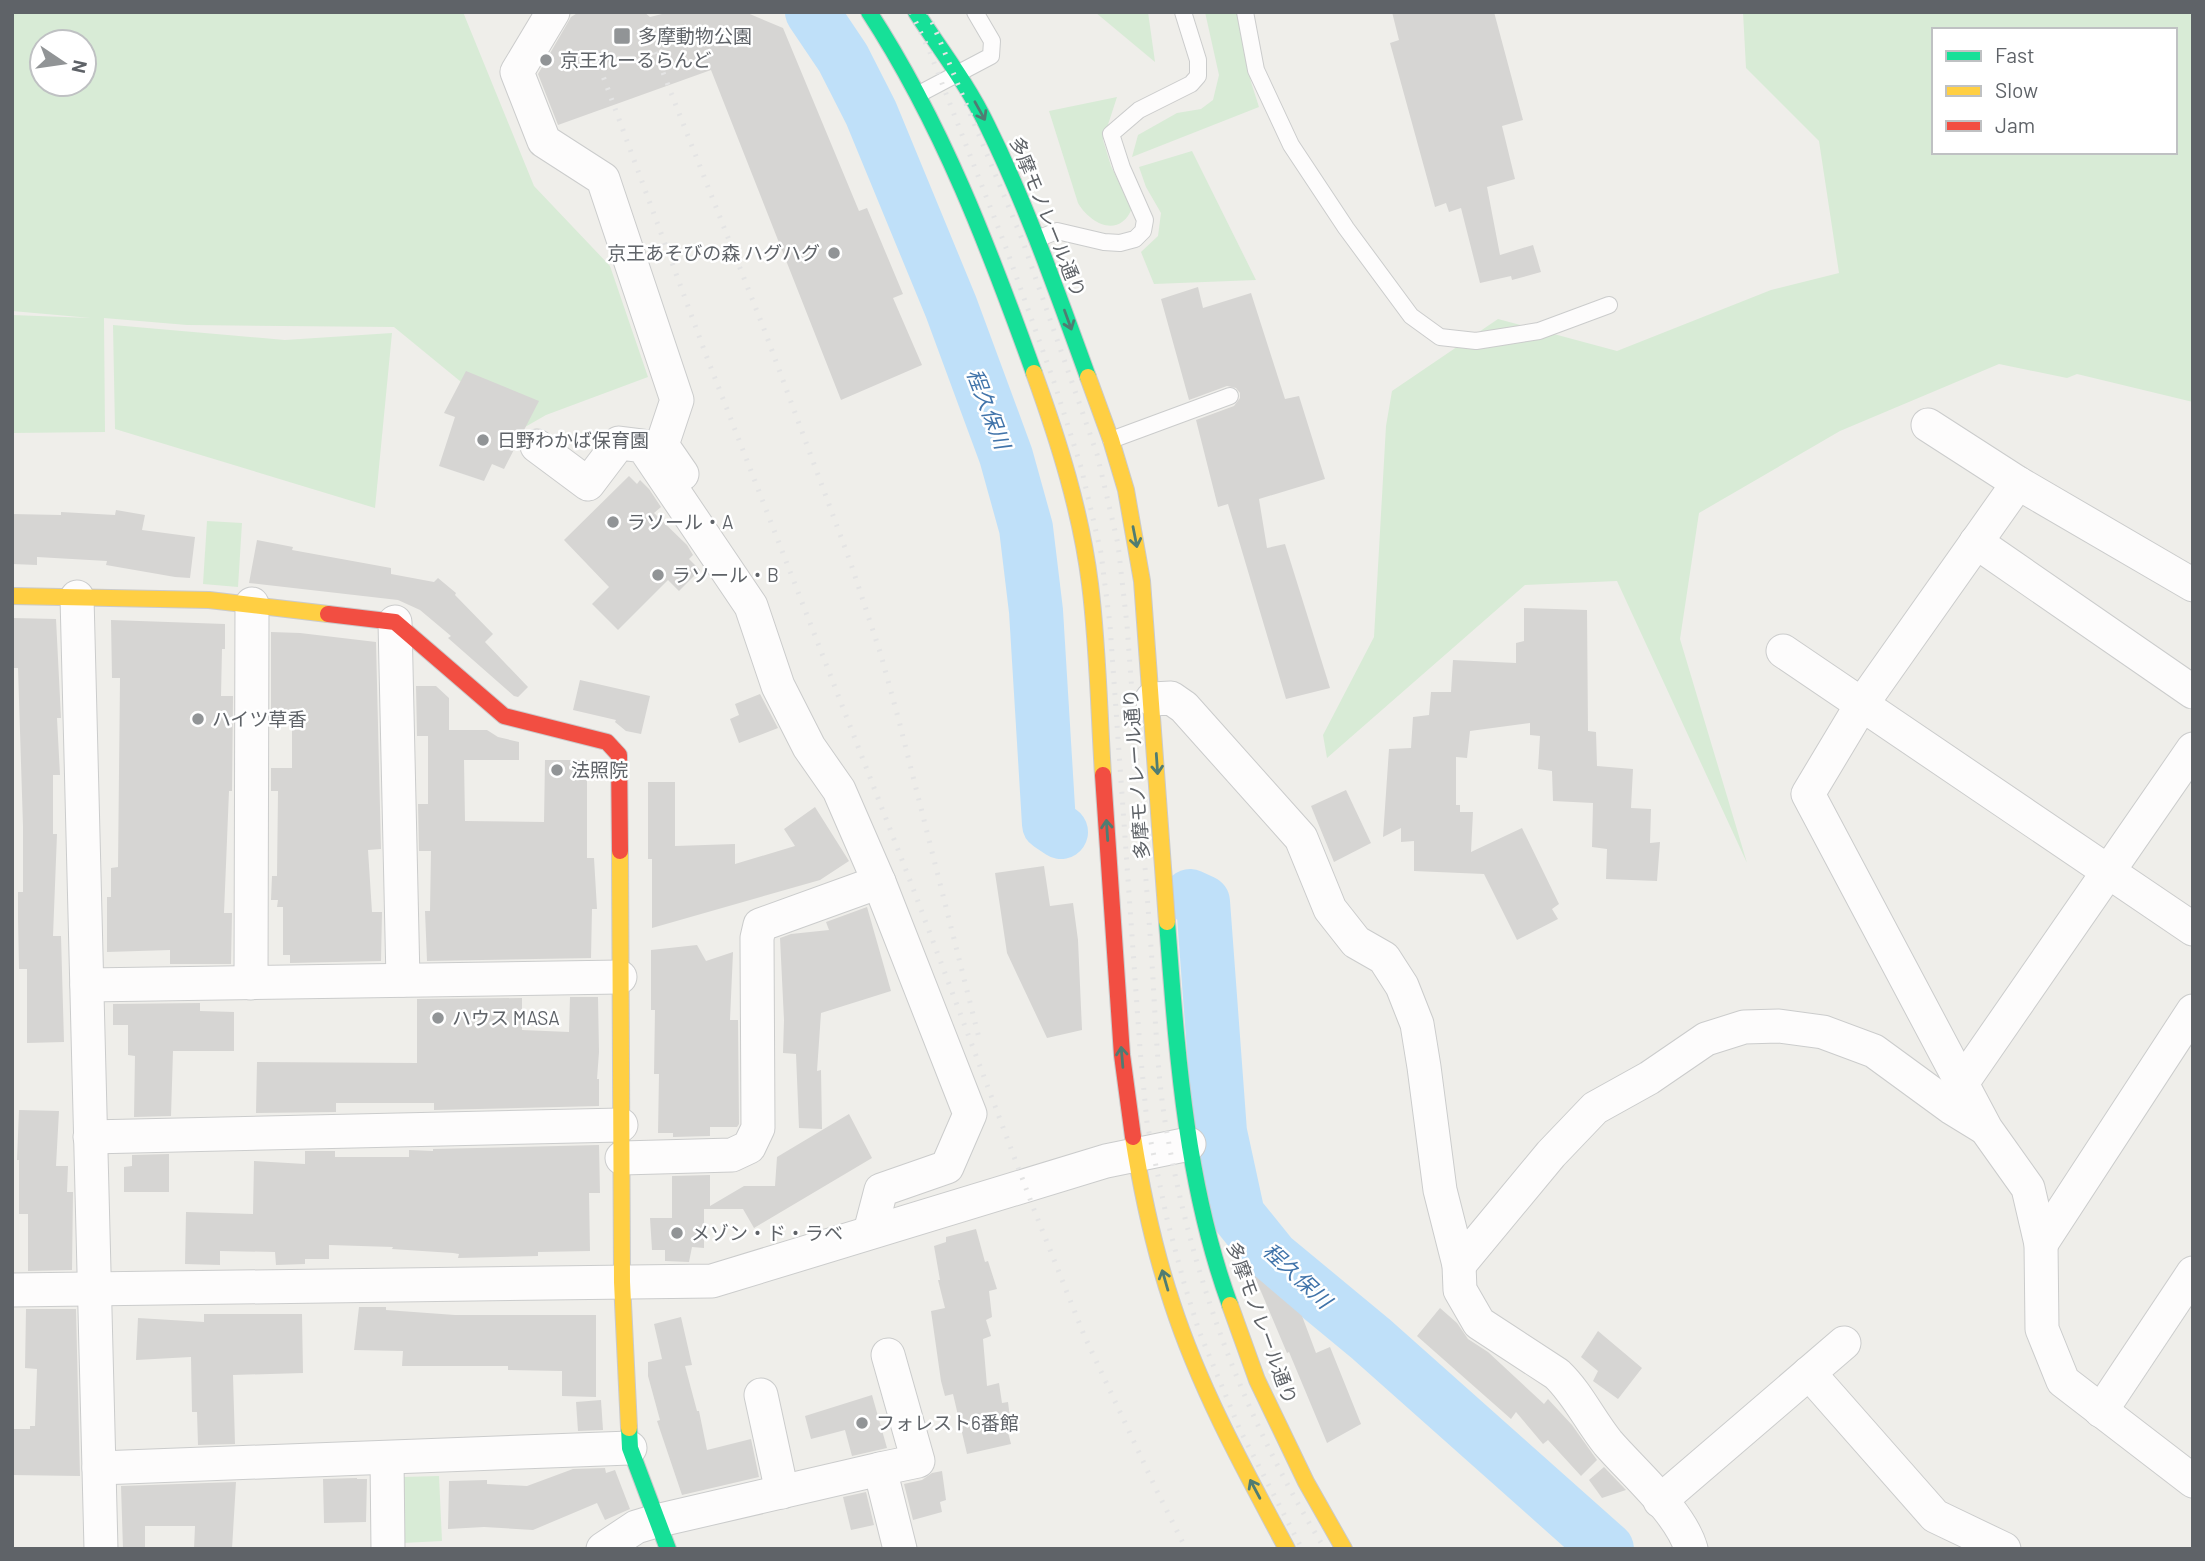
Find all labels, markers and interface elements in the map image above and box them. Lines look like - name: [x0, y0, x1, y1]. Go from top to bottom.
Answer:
- place label: 多摩動物公園: [638, 24, 752, 47]
- marker: 多摩動物公園: [612, 26, 632, 46]
- north arrow: [28, 28, 98, 98]
- legend: [1932, 28, 2177, 154]
- text: Fast: [1995, 42, 2035, 67]
- place label: 京王れーるらんど: [560, 48, 711, 71]
- marker: 京王れーるらんど: [538, 52, 554, 68]
- text: N: [67, 58, 93, 76]
- text: Slow: [1995, 77, 2038, 102]
- one-way arrow: [974, 100, 987, 121]
- text: Jam: [1995, 112, 2035, 137]
- street label: 多摩モノレール通り: [1006, 133, 1091, 300]
- place label: 京王あそびの森 ハグハグ: [607, 241, 820, 264]
- marker: 京王あそびの森 ハグハグ: [826, 245, 842, 261]
- one-way arrow: [1063, 309, 1075, 331]
- water label: 程久保川: [963, 365, 1017, 454]
- place label: 日野わかば保育園: [497, 428, 649, 451]
- marker: 日野わかば保育園: [475, 432, 491, 448]
- place label: ラソール・A: [627, 510, 734, 533]
- marker: ラソール・A: [605, 514, 621, 530]
- one-way arrow: [1129, 525, 1143, 548]
- place label: ラソール・B: [672, 563, 779, 586]
- marker: ラソール・B: [650, 567, 666, 583]
- street label: 多摩モノレール通り: [1118, 688, 1153, 860]
- place label: ハイツ草香: [212, 707, 307, 730]
- marker: ハイツ草香: [190, 711, 206, 727]
- one-way arrow: [1151, 752, 1164, 774]
- place label: 法照院: [571, 758, 628, 781]
- marker: 法照院: [549, 762, 565, 778]
- one-way arrow: [1100, 819, 1113, 842]
- place label: ハウス MASA: [452, 1006, 560, 1029]
- marker: ハウス MASA: [430, 1010, 446, 1026]
- one-way arrow: [1115, 1046, 1128, 1069]
- place label: メゾン・ド・ラベ: [691, 1221, 843, 1244]
- marker: メゾン・ド・ラベ: [669, 1225, 685, 1241]
- water label: 程久保川: [1259, 1237, 1339, 1314]
- street label: 多摩モノレール通り: [1222, 1239, 1303, 1407]
- one-way arrow: [1158, 1269, 1171, 1292]
- place label: フォレスト6番館: [876, 1411, 1019, 1434]
- marker: フォレスト6番館: [854, 1415, 870, 1431]
- one-way arrow: [1248, 1479, 1262, 1499]

